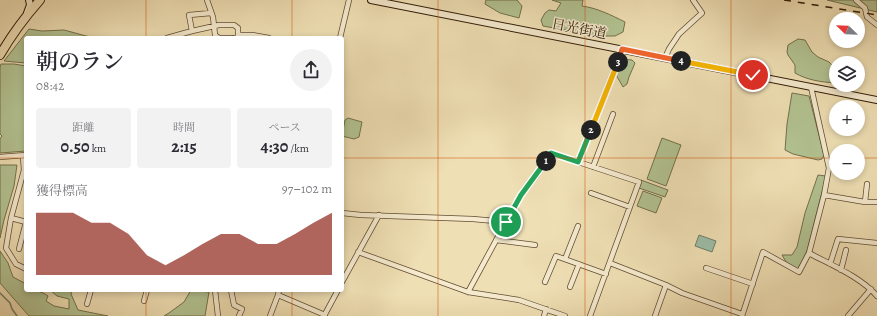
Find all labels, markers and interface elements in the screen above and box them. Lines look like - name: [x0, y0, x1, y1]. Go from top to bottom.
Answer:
- north arrow: [829, 12, 865, 48]
- map controls: [829, 12, 865, 180]
- street label: 日光街道: [550, 14, 608, 44]
- text: 朝のラン: [36, 47, 124, 77]
- button: share: [290, 49, 332, 91]
- pin: 4: [671, 51, 691, 71]
- pin: 3: [608, 52, 628, 72]
- text: 4: [678, 53, 684, 68]
- text: 3: [616, 54, 620, 69]
- button: layers: [829, 56, 865, 92]
- pin: [736, 58, 770, 92]
- icon: check: [742, 64, 764, 86]
- text: 08:42: [36, 77, 64, 94]
- button: +: [829, 100, 865, 136]
- text: 距離: [72, 120, 94, 135]
- text: 時間: [173, 120, 195, 135]
- text: ペース: [268, 120, 301, 135]
- pin: 2: [581, 120, 601, 140]
- text: 2: [588, 122, 594, 137]
- text: 0.50: [60, 135, 89, 158]
- text: 2:15: [171, 135, 197, 158]
- text: 4:30: [260, 135, 288, 158]
- text: km: [89, 141, 106, 156]
- text: /km: [288, 141, 309, 156]
- button: −: [829, 144, 865, 180]
- pin: 1: [536, 151, 556, 171]
- text: 1: [544, 153, 548, 168]
- text: 97–102 m: [282, 180, 332, 197]
- text: 獲得標高: [36, 182, 88, 199]
- pin: [489, 205, 523, 239]
- icon: arrive: [495, 211, 517, 233]

